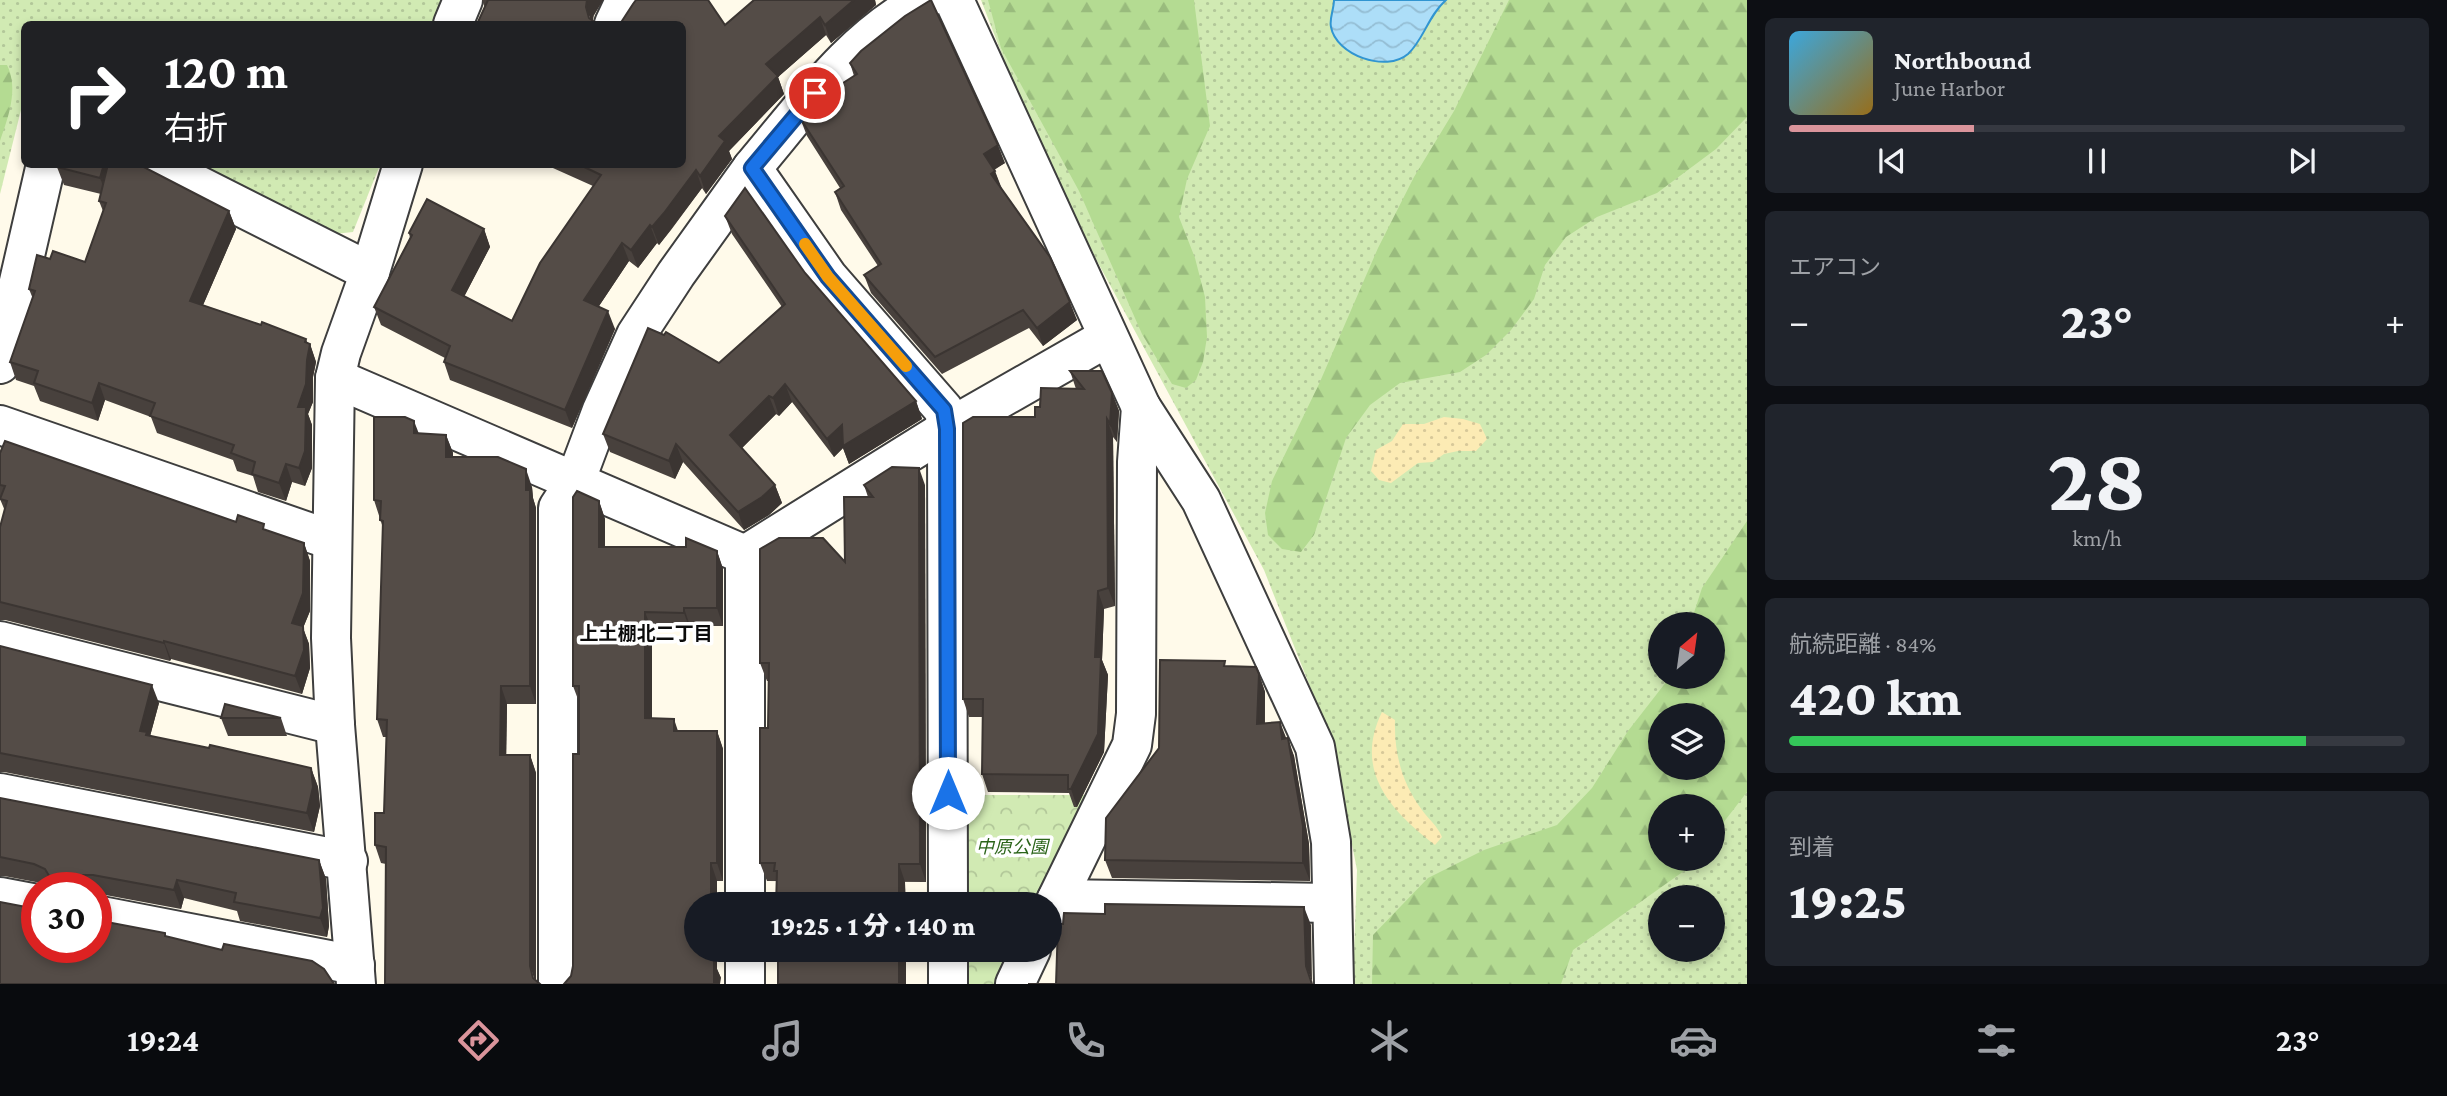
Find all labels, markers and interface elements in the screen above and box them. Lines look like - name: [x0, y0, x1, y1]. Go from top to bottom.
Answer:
- text: 120 m: [164, 44, 288, 99]
- text: Northbound: [1894, 46, 2031, 75]
- icon: right: [49, 49, 140, 140]
- pin: [785, 63, 845, 123]
- icon: arrive: [796, 74, 834, 112]
- text: June Harbor: [1894, 75, 2005, 101]
- text: 右折: [164, 110, 228, 146]
- icon: previous: [1873, 142, 1911, 180]
- icon: pause: [2078, 142, 2116, 180]
- icon: next: [2283, 142, 2321, 180]
- text: エアコン: [1789, 254, 1881, 280]
- text: 23°: [2061, 291, 2133, 349]
- text: −: [1789, 300, 1809, 342]
- text: +: [2385, 300, 2405, 342]
- text: 28: [2047, 428, 2147, 530]
- text: km/h: [2072, 525, 2122, 551]
- north arrow: [1648, 612, 1726, 690]
- map controls: [1648, 612, 1725, 962]
- district label: 上土棚北二丁目: [579, 623, 713, 644]
- text: 航続距離 · 84%: [1789, 631, 1936, 657]
- text: 420 km: [1789, 668, 1961, 726]
- button: layers: [1648, 703, 1725, 780]
- position arrow: [911, 756, 985, 830]
- button: +: [1648, 794, 1725, 871]
- text: 到着: [1789, 834, 1835, 860]
- park label: 中原公園: [976, 837, 1051, 857]
- text: 19:25: [1789, 871, 1907, 929]
- speed limit sign: 30: [21, 872, 112, 963]
- button: −: [1648, 885, 1725, 962]
- text: 19:25 · 1 分 · 140 m: [771, 912, 975, 941]
- icon: directions: [454, 1016, 503, 1065]
- icon: music: [758, 1016, 807, 1065]
- icon: phone: [1061, 1016, 1110, 1065]
- icon: climate: [1365, 1016, 1414, 1065]
- icon: car: [1669, 1016, 1718, 1065]
- icon: filters: [1972, 1016, 2021, 1065]
- text: 19:24: [127, 1022, 199, 1058]
- text: 23°: [2276, 1022, 2320, 1058]

